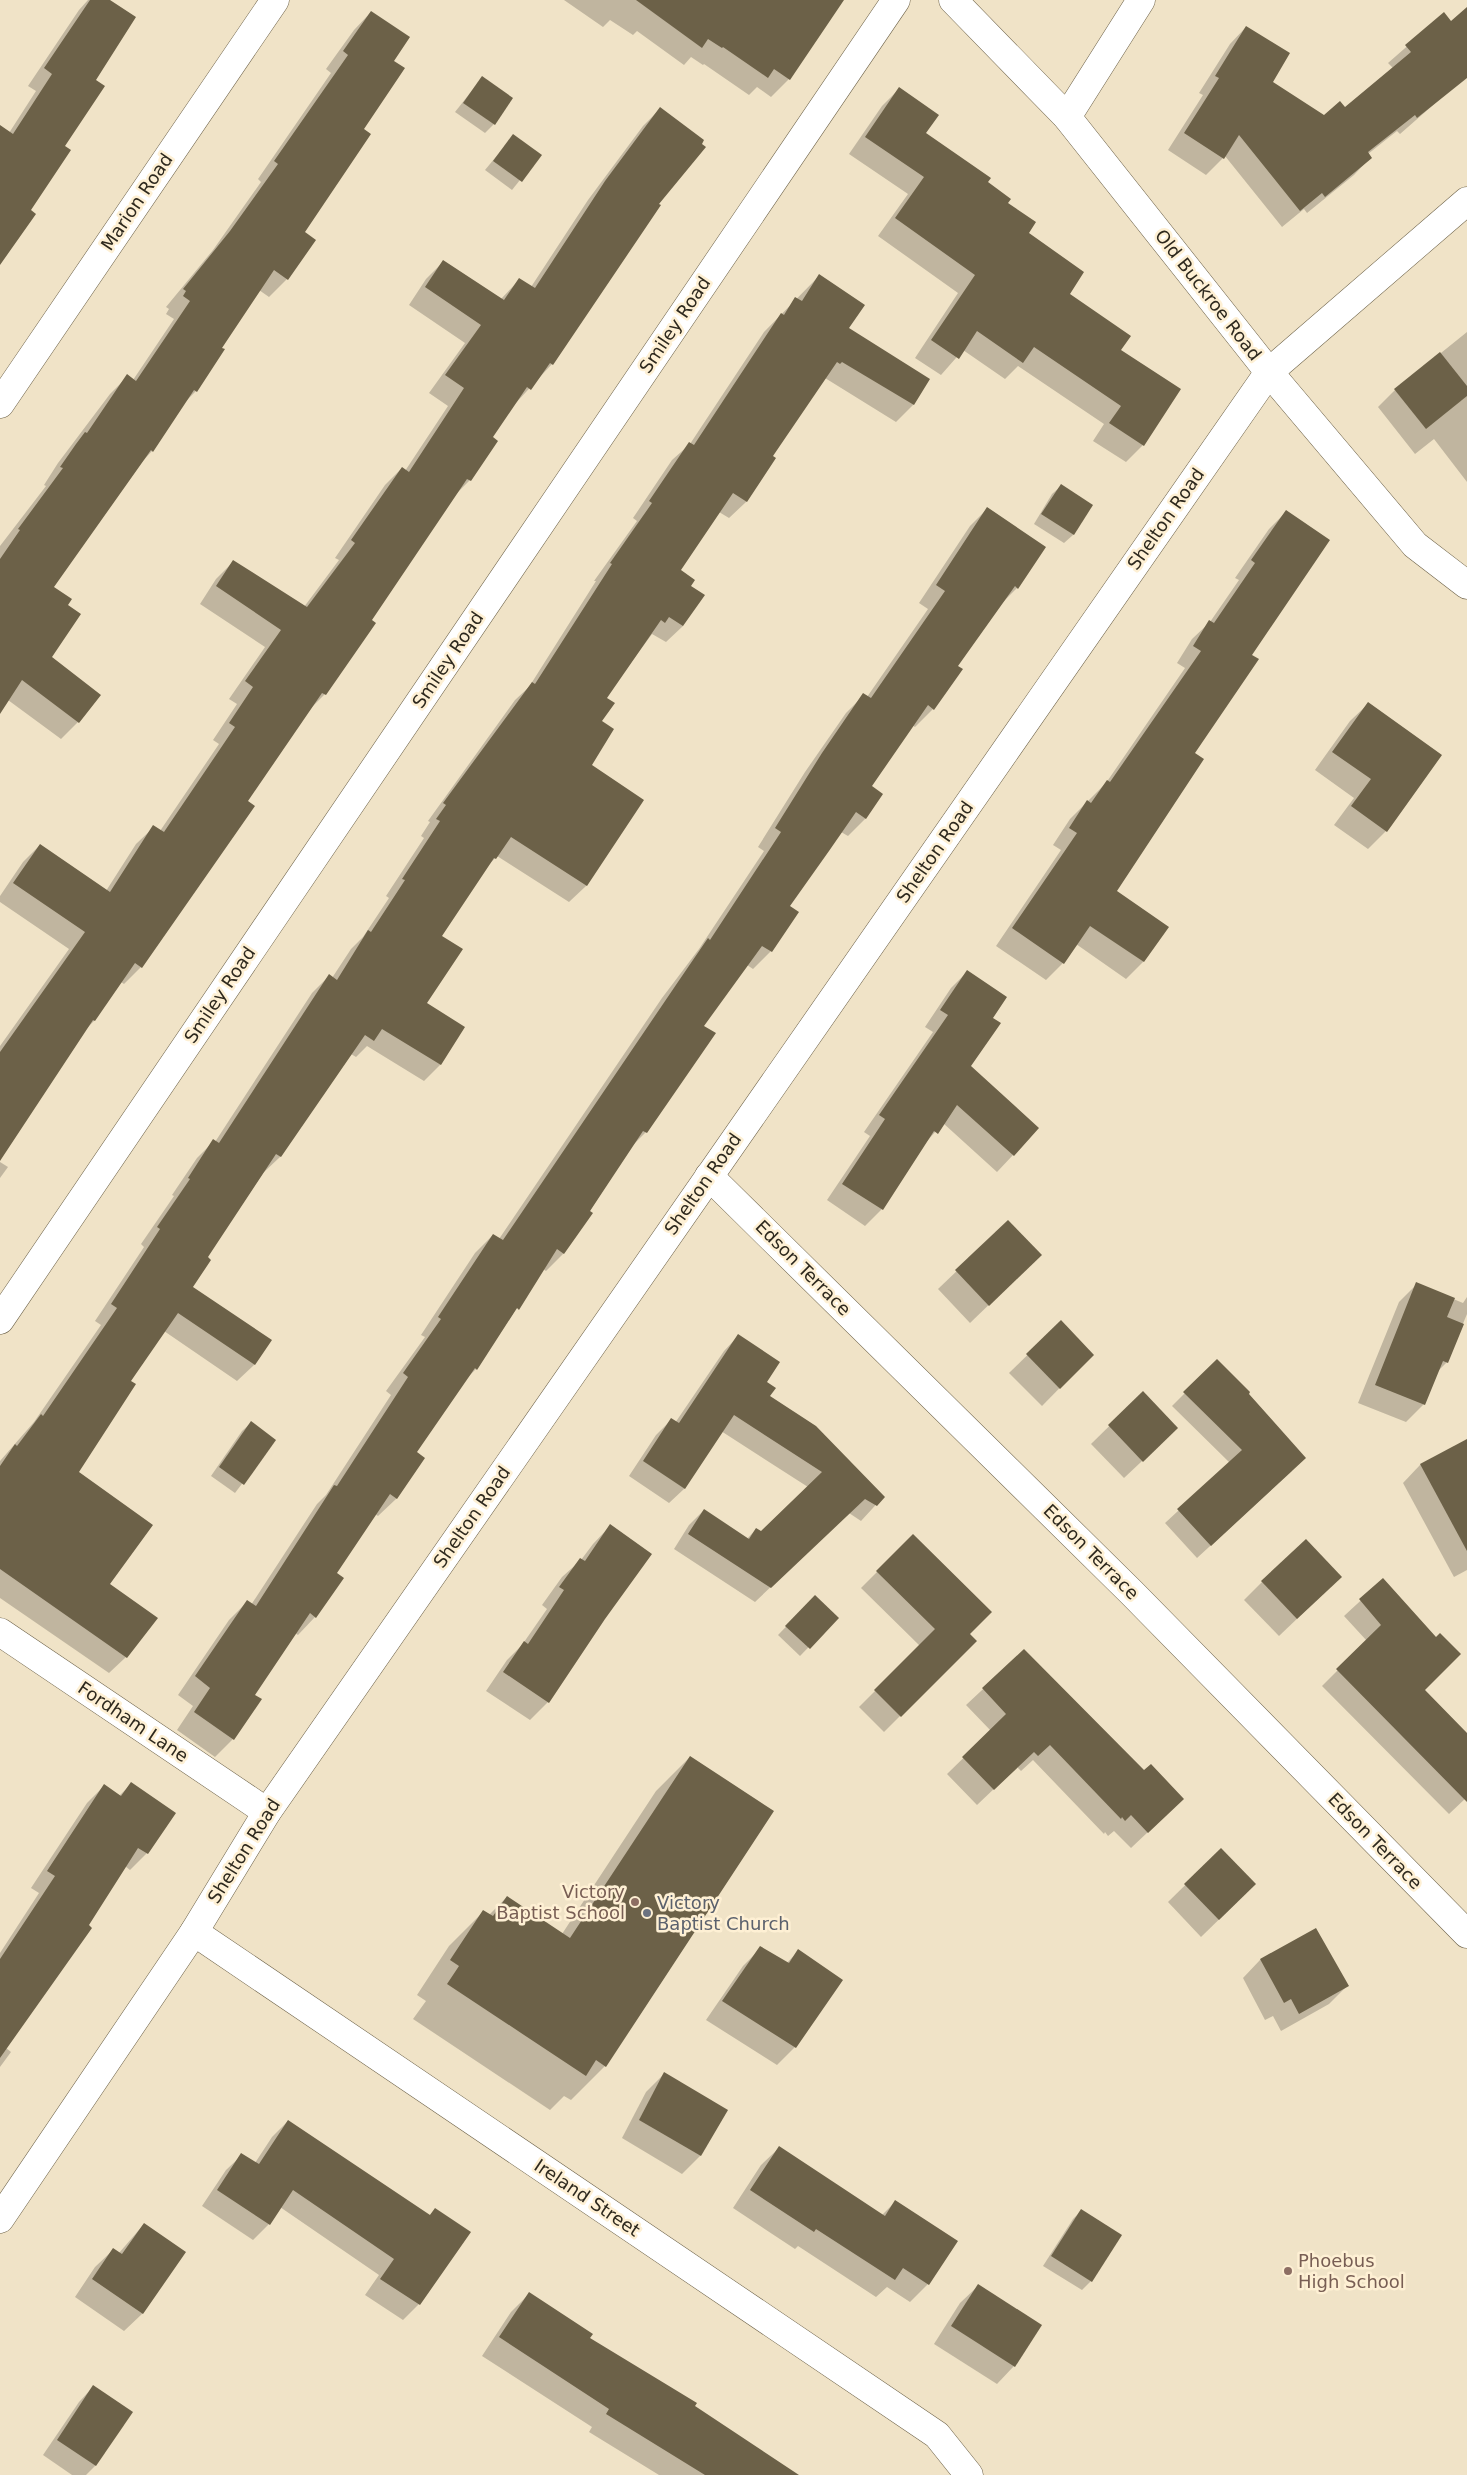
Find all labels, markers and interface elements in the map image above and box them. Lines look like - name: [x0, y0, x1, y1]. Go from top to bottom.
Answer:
- street label: Marion Road: [96, 149, 177, 254]
- street label: Old Buckroe Road: [1151, 225, 1266, 364]
- street label: Smiley Road: [635, 273, 714, 377]
- street label: Shelton Road: [1123, 464, 1208, 574]
- street label: Smiley Road: [408, 608, 487, 712]
- street label: Shelton Road: [892, 797, 977, 907]
- street label: Smiley Road: [180, 943, 259, 1047]
- street label: Shelton Road: [660, 1129, 745, 1239]
- street label: Edson Terrace: [751, 1216, 855, 1320]
- street label: Shelton Road: [429, 1462, 514, 1572]
- street label: Edson Terrace: [1039, 1500, 1143, 1604]
- street label: Fordham Lane: [74, 1677, 192, 1766]
- street label: Edson Terrace: [1324, 1788, 1427, 1893]
- street label: Shelton Road: [203, 1795, 284, 1907]
- place label: Victory Baptist School: [496, 1881, 625, 1923]
- place label: Victory Baptist Church: [657, 1892, 790, 1934]
- marker: Victory Baptist School: [629, 1896, 641, 1908]
- marker: Victory Baptist Church: [641, 1907, 653, 1919]
- street label: Ireland Street: [531, 2155, 644, 2241]
- place label: Phoebus High School: [1298, 2250, 1405, 2292]
- marker: Phoebus High School: [1282, 2265, 1294, 2277]

